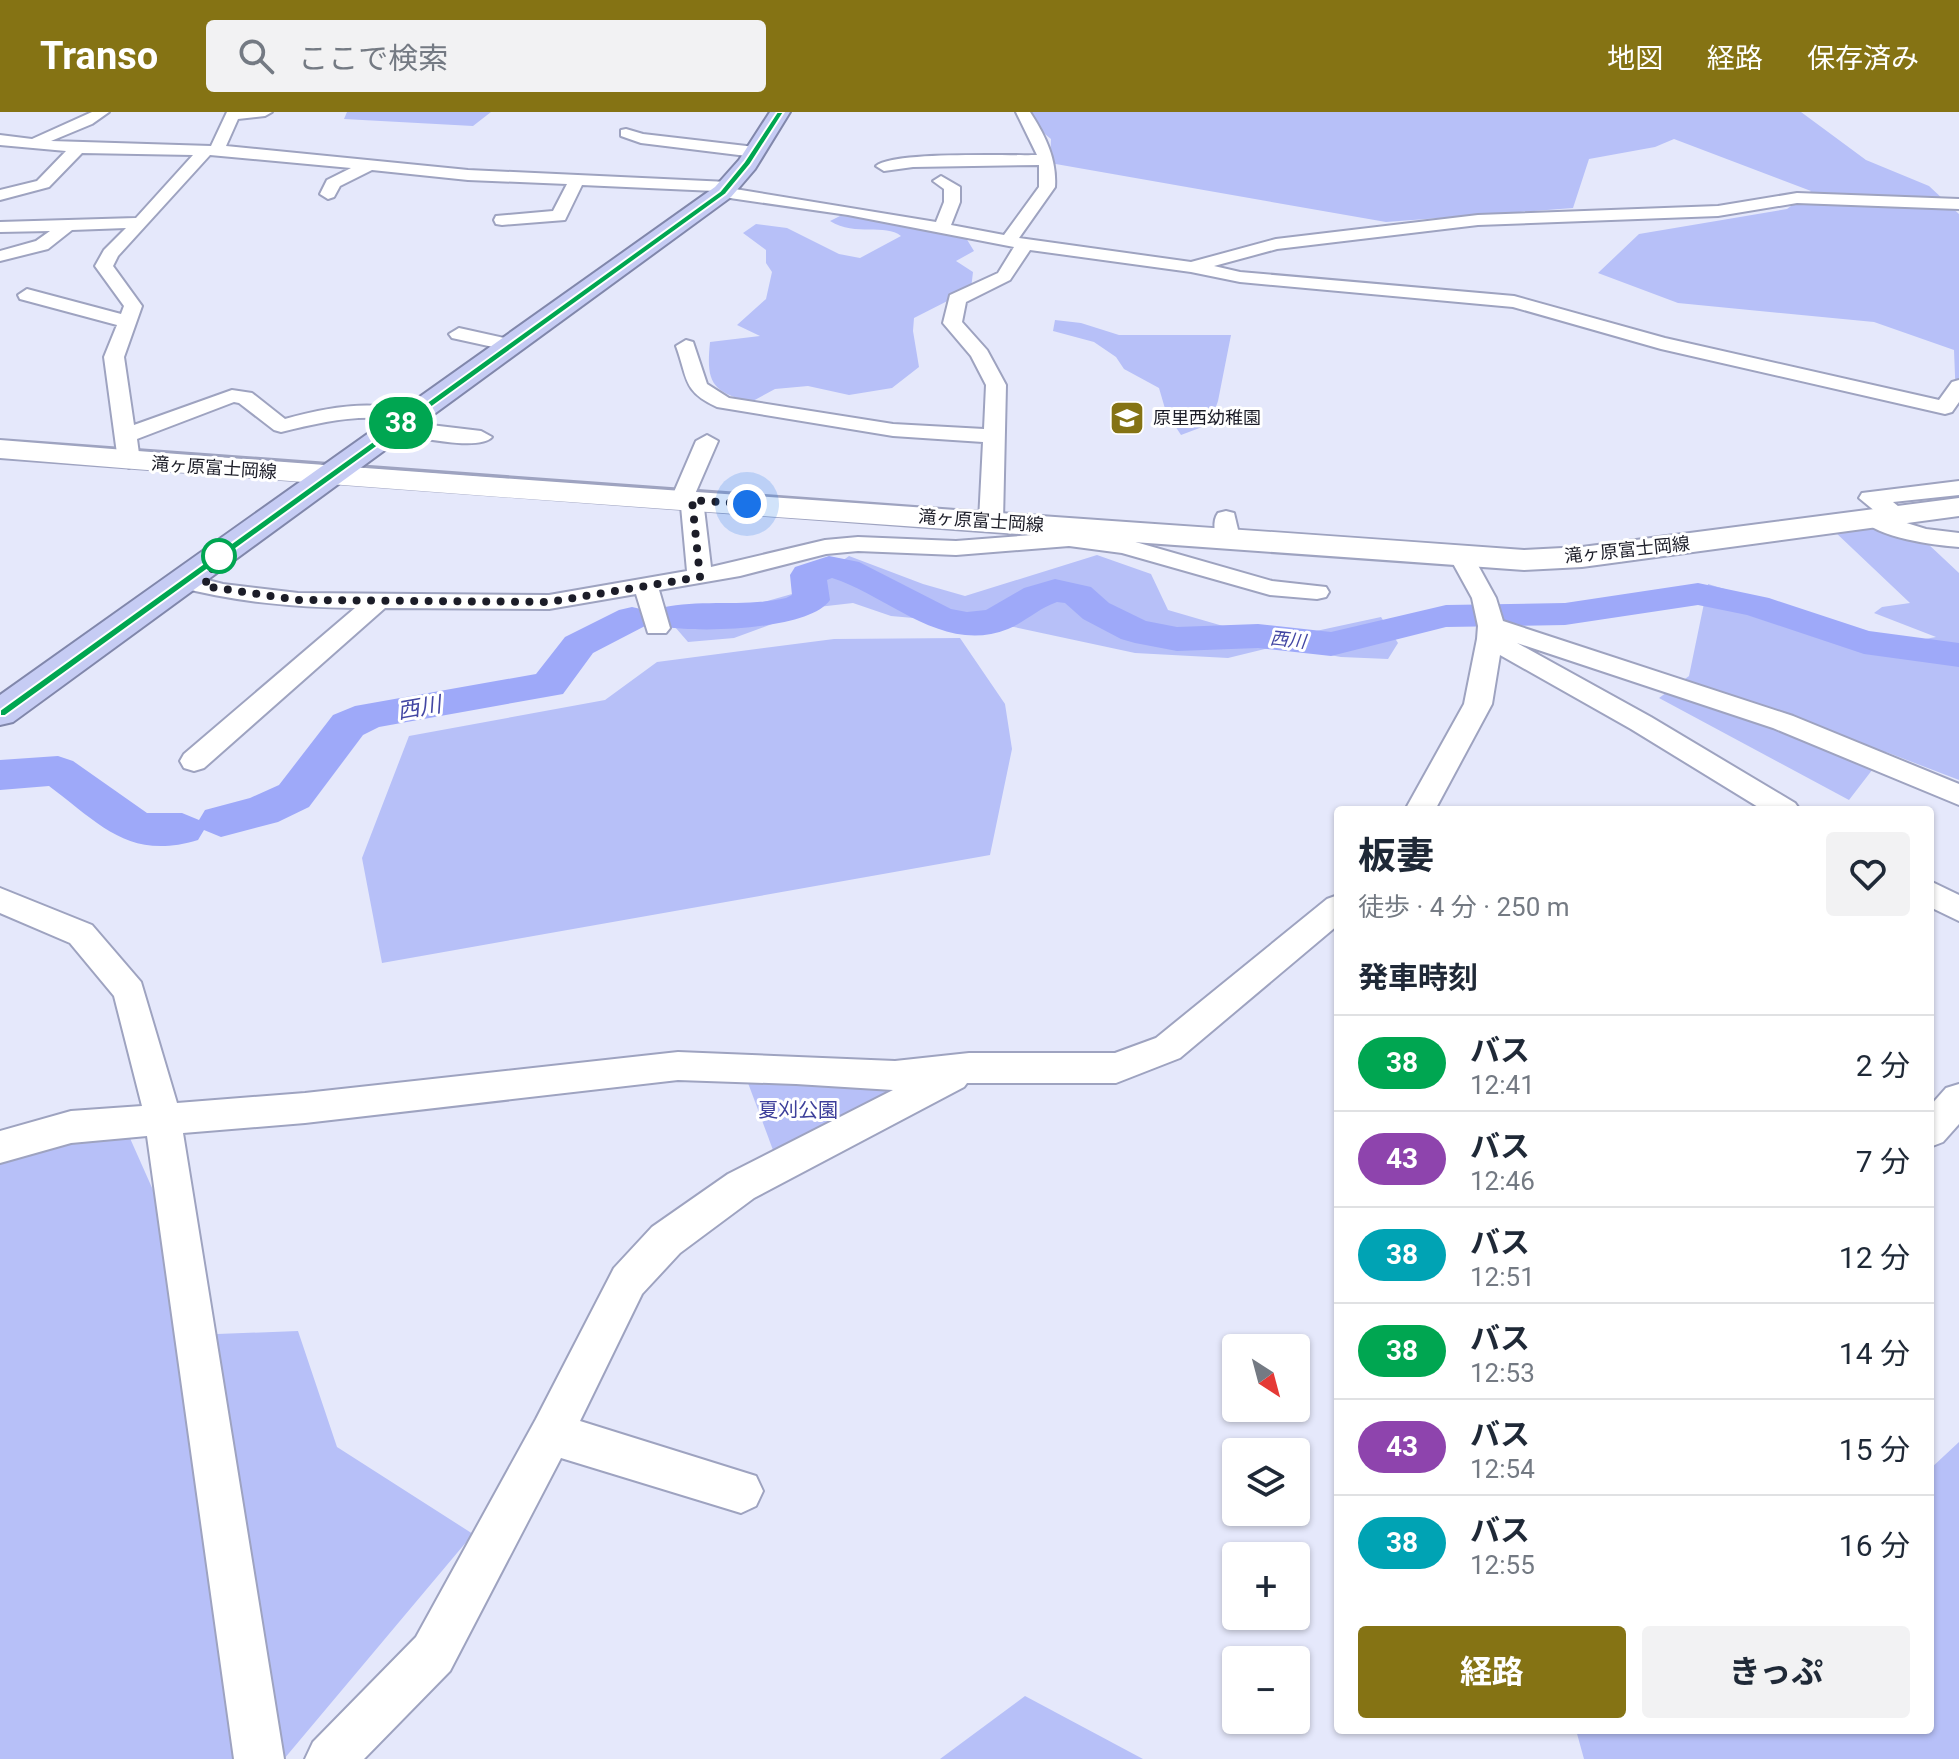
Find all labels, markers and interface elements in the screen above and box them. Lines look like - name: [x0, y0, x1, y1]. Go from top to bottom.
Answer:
- search box: [206, 20, 766, 92]
- text: Transo: [40, 34, 158, 78]
- icon: search: [234, 34, 278, 78]
- text: ここで検索: [298, 41, 448, 76]
- text: 地図: [1607, 42, 1663, 75]
- text: 経路: [1707, 42, 1763, 75]
- text: 保存済み: [1807, 42, 1919, 75]
- line badge: 38: [365, 397, 437, 449]
- school or university icon: 原里西幼稚園: [1108, 399, 1146, 437]
- text: 38: [385, 406, 417, 439]
- place label: 原里西幼稚園: [1153, 407, 1261, 428]
- street label: 滝ヶ原富士岡線: [150, 453, 278, 482]
- your location: [727, 484, 767, 524]
- street label: 滝ヶ原富士岡線: [917, 506, 1045, 535]
- street label: 滝ヶ原富士岡線: [1563, 532, 1691, 567]
- unlabelled marker: [202, 539, 236, 573]
- water label: 西川: [1269, 627, 1309, 652]
- water label: 西川: [395, 691, 445, 724]
- button: heart: [1826, 832, 1910, 916]
- text: 板妻: [1358, 834, 1434, 878]
- text: 徒歩 · 4 分 · 250 m: [1358, 892, 1570, 922]
- text: 発車時刻: [1358, 960, 1478, 995]
- text: バス: [1470, 1033, 1530, 1068]
- text: 38: [1386, 1046, 1418, 1079]
- text: 2 分: [1856, 1048, 1910, 1083]
- text: 12:41: [1470, 1070, 1535, 1100]
- park label: 夏刈公園: [758, 1098, 838, 1122]
- text: バス: [1470, 1129, 1530, 1164]
- text: 43: [1386, 1142, 1418, 1175]
- text: 7 分: [1856, 1144, 1910, 1179]
- text: 12:46: [1470, 1166, 1535, 1196]
- text: バス: [1470, 1225, 1530, 1260]
- text: 38: [1386, 1238, 1418, 1271]
- text: 12 分: [1839, 1240, 1910, 1275]
- text: 12:51: [1470, 1262, 1535, 1292]
- text: バス: [1470, 1321, 1530, 1356]
- north arrow: [1222, 1334, 1310, 1422]
- map controls: [1222, 1334, 1310, 1734]
- text: 38: [1386, 1334, 1418, 1367]
- text: 14 分: [1839, 1336, 1910, 1371]
- text: 12:53: [1470, 1358, 1535, 1388]
- text: バス: [1470, 1417, 1530, 1452]
- text: 43: [1386, 1430, 1418, 1463]
- text: 15 分: [1839, 1432, 1910, 1467]
- button: layers: [1222, 1438, 1310, 1526]
- text: 12:54: [1470, 1454, 1535, 1484]
- text: バス: [1470, 1513, 1530, 1548]
- text: 38: [1386, 1526, 1418, 1559]
- text: 16 分: [1839, 1528, 1910, 1563]
- button: +: [1222, 1542, 1310, 1630]
- text: 12:55: [1470, 1550, 1535, 1580]
- button: 経路: [1358, 1626, 1626, 1718]
- button: きっぷ: [1642, 1626, 1910, 1718]
- button: −: [1222, 1646, 1310, 1734]

